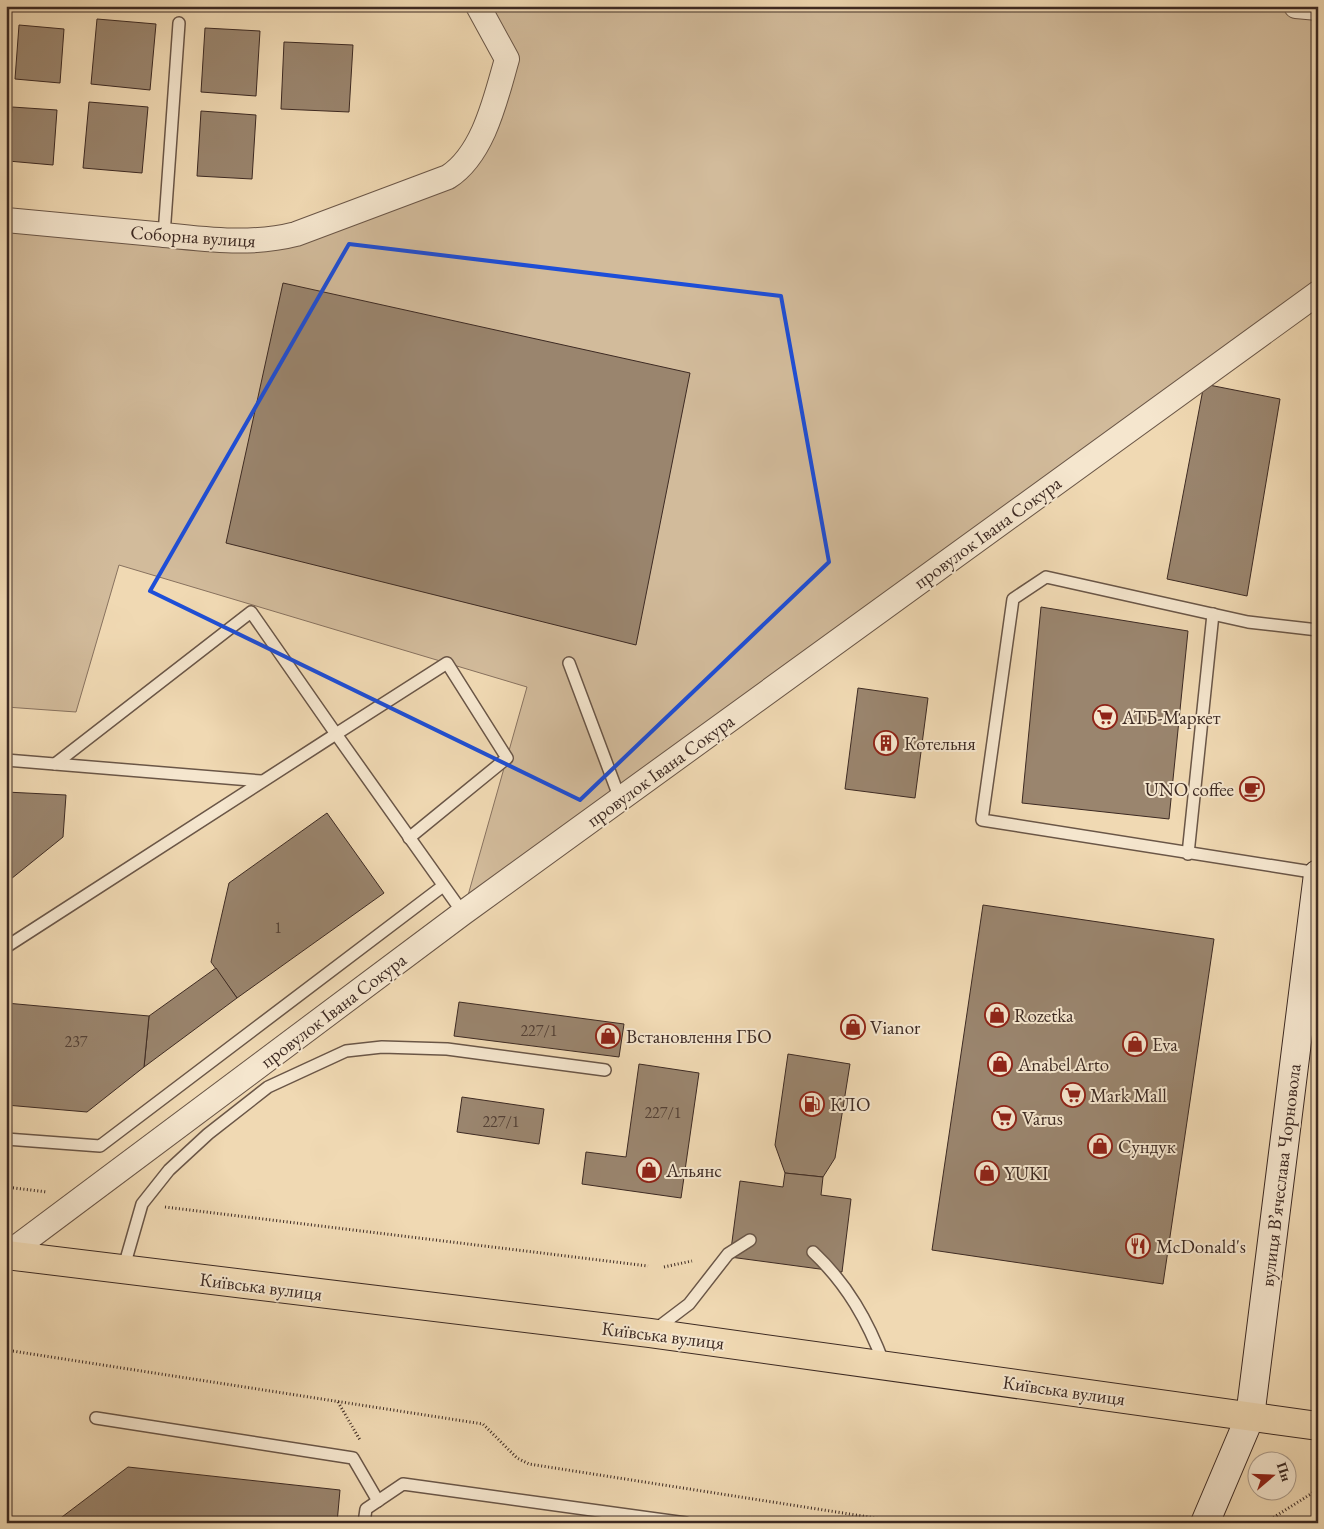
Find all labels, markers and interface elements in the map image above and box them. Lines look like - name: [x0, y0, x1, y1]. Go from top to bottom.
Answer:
- street label: Соборна вулиця: [130, 220, 257, 253]
- street label: провулок Івана Сокура: [909, 470, 1066, 594]
- supermarket icon: АТБ-Маркет: [1092, 704, 1118, 730]
- place label: АТБ-Маркет: [1121, 705, 1221, 730]
- street label: провулок Івана Сокура: [582, 708, 739, 832]
- building icon: Котельня: [873, 730, 899, 756]
- place label: Котельня: [904, 731, 976, 756]
- cafe icon: UNO coffee: [1239, 776, 1265, 802]
- place label: UNO coffee: [1145, 777, 1234, 802]
- house number: 1: [274, 917, 282, 938]
- street label: провулок Івана Сокура: [255, 947, 412, 1074]
- shop icon: Rozetka: [984, 1002, 1010, 1028]
- place label: Rozetka: [1014, 1003, 1074, 1028]
- shop icon: Vianor: [840, 1014, 866, 1040]
- place label: Vianor: [870, 1015, 921, 1040]
- house number: 227/1: [520, 1020, 558, 1041]
- shop icon: Встановлення ГБО: [595, 1023, 621, 1049]
- place label: Встановлення ГБО: [626, 1024, 772, 1049]
- house number: 237: [64, 1031, 88, 1052]
- shop icon: Eva: [1122, 1031, 1148, 1057]
- place label: Eva: [1152, 1032, 1178, 1057]
- shop icon: Anabel Arto: [987, 1051, 1013, 1077]
- place label: Anabel Arto: [1017, 1052, 1109, 1077]
- street label: вулиця Вʼячеслава Чорновола: [1254, 1062, 1307, 1288]
- supermarket icon: Mark Mall: [1060, 1082, 1086, 1108]
- place label: Mark Mall: [1090, 1083, 1167, 1108]
- fuel station icon: КЛО: [799, 1091, 825, 1117]
- place label: КЛО: [830, 1092, 871, 1117]
- house number: 227/1: [644, 1102, 682, 1123]
- supermarket icon: Varus: [991, 1105, 1017, 1131]
- place label: Varus: [1022, 1106, 1063, 1131]
- house number: 227/1: [482, 1111, 520, 1132]
- shop icon: Сундук: [1087, 1133, 1113, 1159]
- place label: Сундук: [1118, 1134, 1176, 1159]
- shop icon: Альянс: [636, 1157, 662, 1183]
- place label: Альянс: [665, 1158, 722, 1183]
- shop icon: YUKI: [974, 1160, 1000, 1186]
- place label: YUKI: [1004, 1161, 1049, 1186]
- restaurant icon: McDonald's: [1125, 1233, 1151, 1259]
- place label: McDonald's: [1156, 1234, 1246, 1259]
- street label: Київська вулиця: [198, 1267, 324, 1306]
- street label: Київська вулиця: [600, 1316, 726, 1355]
- street label: Київська вулиця: [1001, 1370, 1127, 1412]
- north arrow: [1246, 1452, 1296, 1502]
- text: Пн: [1273, 1460, 1296, 1484]

